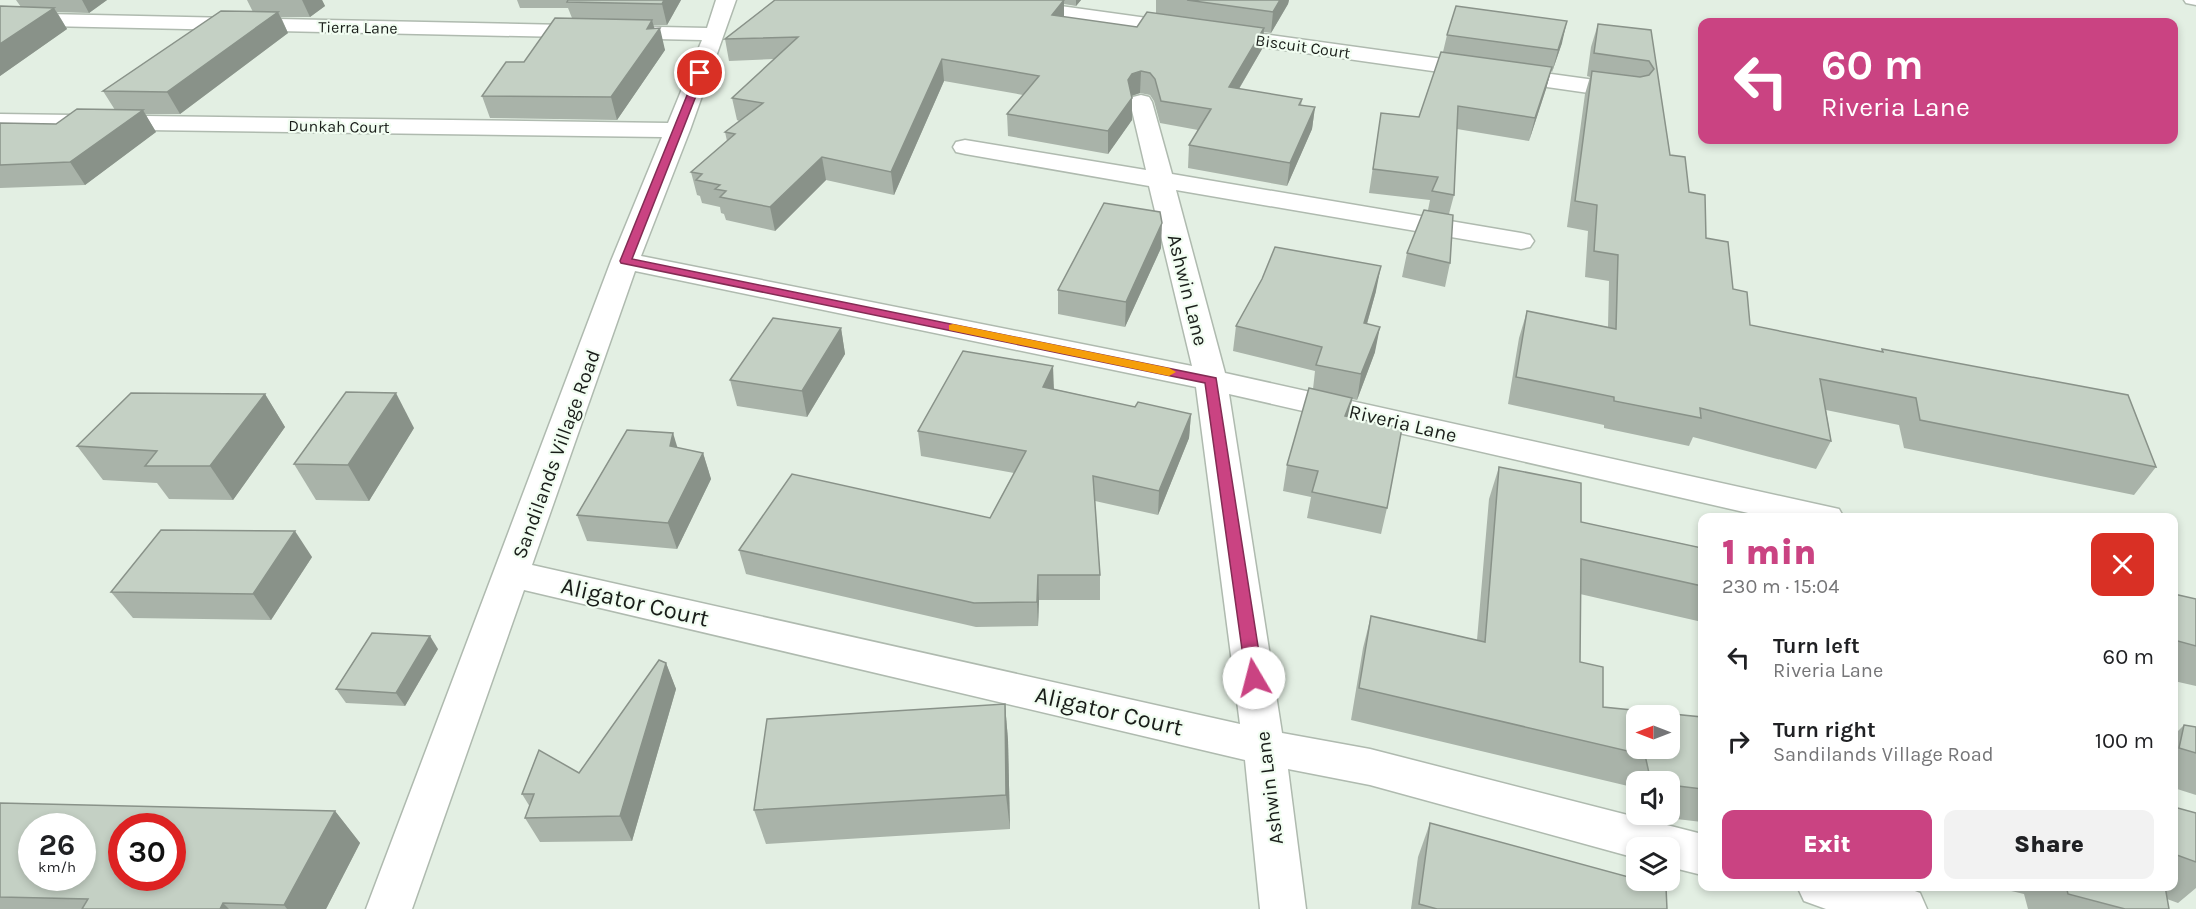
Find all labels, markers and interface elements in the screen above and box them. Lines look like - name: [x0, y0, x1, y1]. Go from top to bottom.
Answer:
- street label: Tierra Lane: [318, 17, 398, 38]
- street label: Biscuit Court: [1254, 30, 1352, 63]
- text: 60 m: [1821, 40, 1924, 90]
- icon: left: [1722, 42, 1800, 120]
- pin: [674, 47, 725, 98]
- icon: arrive: [683, 56, 716, 89]
- text: Riveria Lane: [1821, 91, 1970, 123]
- street label: Dunkah Court: [288, 116, 390, 137]
- street label: Ashwin Lane: [1163, 232, 1212, 348]
- street label: Sandilands Village Road: [508, 347, 605, 562]
- street label: Riveria Lane: [1347, 400, 1459, 447]
- text: 1 min: [1722, 531, 1816, 573]
- button: close: [2091, 533, 2154, 596]
- street label: Aligator Court: [558, 571, 712, 633]
- text: 230 m · 15:04: [1722, 575, 1839, 598]
- text: Turn left: [1773, 633, 1860, 659]
- icon: left: [1722, 641, 1755, 674]
- text: 60 m: [2103, 644, 2154, 670]
- position arrow: [1222, 646, 1286, 710]
- text: Riveria Lane: [1773, 659, 1883, 682]
- street label: Aligator Court: [1032, 680, 1186, 742]
- north arrow: [1626, 705, 1680, 759]
- map controls: [1626, 705, 1680, 891]
- text: Turn right: [1773, 717, 1876, 743]
- icon: right: [1722, 725, 1755, 758]
- text: 100 m: [2095, 728, 2154, 754]
- street label: Ashwin Lane: [1251, 730, 1288, 846]
- text: Sandilands Village Road: [1773, 743, 1994, 766]
- button: sound: [1626, 771, 1680, 825]
- button: Exit: [1722, 810, 1932, 879]
- button: Share: [1944, 810, 2154, 879]
- speed limit sign: 30: [108, 813, 186, 891]
- text: 26: [39, 827, 75, 863]
- button: layers: [1626, 837, 1680, 891]
- text: km/h: [38, 858, 76, 876]

